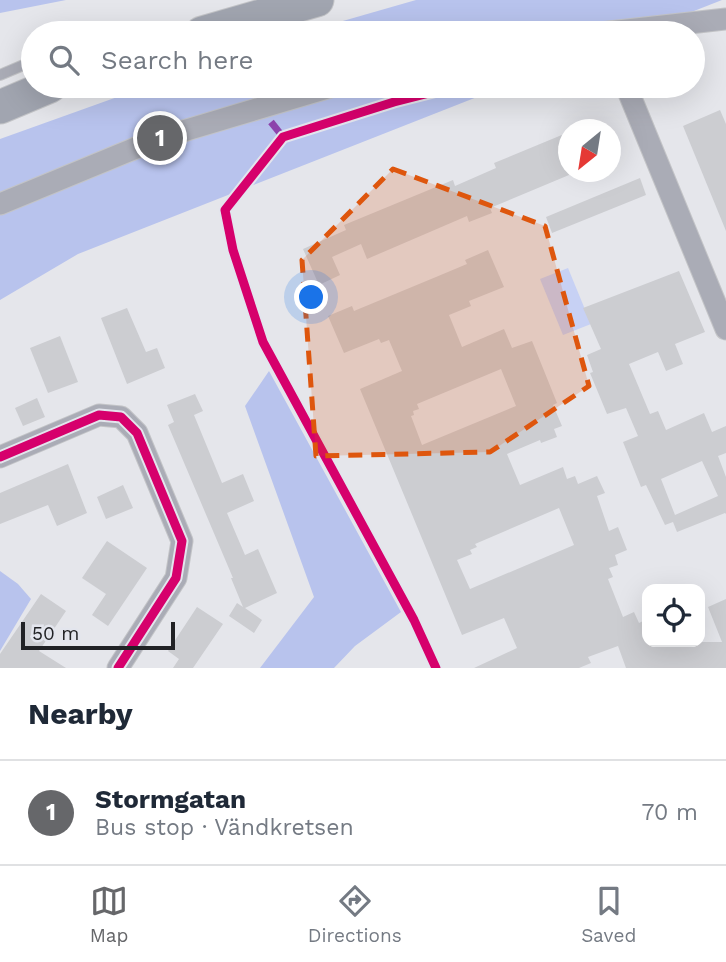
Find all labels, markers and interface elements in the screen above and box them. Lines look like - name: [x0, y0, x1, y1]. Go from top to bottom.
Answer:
- search box: [21, 21, 705, 98]
- icon: search: [45, 41, 83, 79]
- text: Search here: [101, 45, 253, 75]
- pin: 1: [137, 112, 183, 164]
- north arrow: [558, 119, 621, 182]
- your location: [294, 280, 328, 314]
- map controls: [642, 584, 705, 647]
- button: locate: [642, 584, 705, 647]
- scale bar: [21, 619, 175, 651]
- text: 50 m: [32, 622, 79, 645]
- text: Nearby: [28, 696, 133, 731]
- text: Stormgatan: [95, 784, 246, 814]
- text: 1: [46, 799, 56, 826]
- text: 70 m: [641, 799, 698, 826]
- text: Bus stop · Vändkretsen: [95, 814, 354, 841]
- tab: Map: [90, 882, 128, 947]
- tab: Directions: [308, 882, 402, 947]
- tab: Saved: [581, 882, 636, 947]

